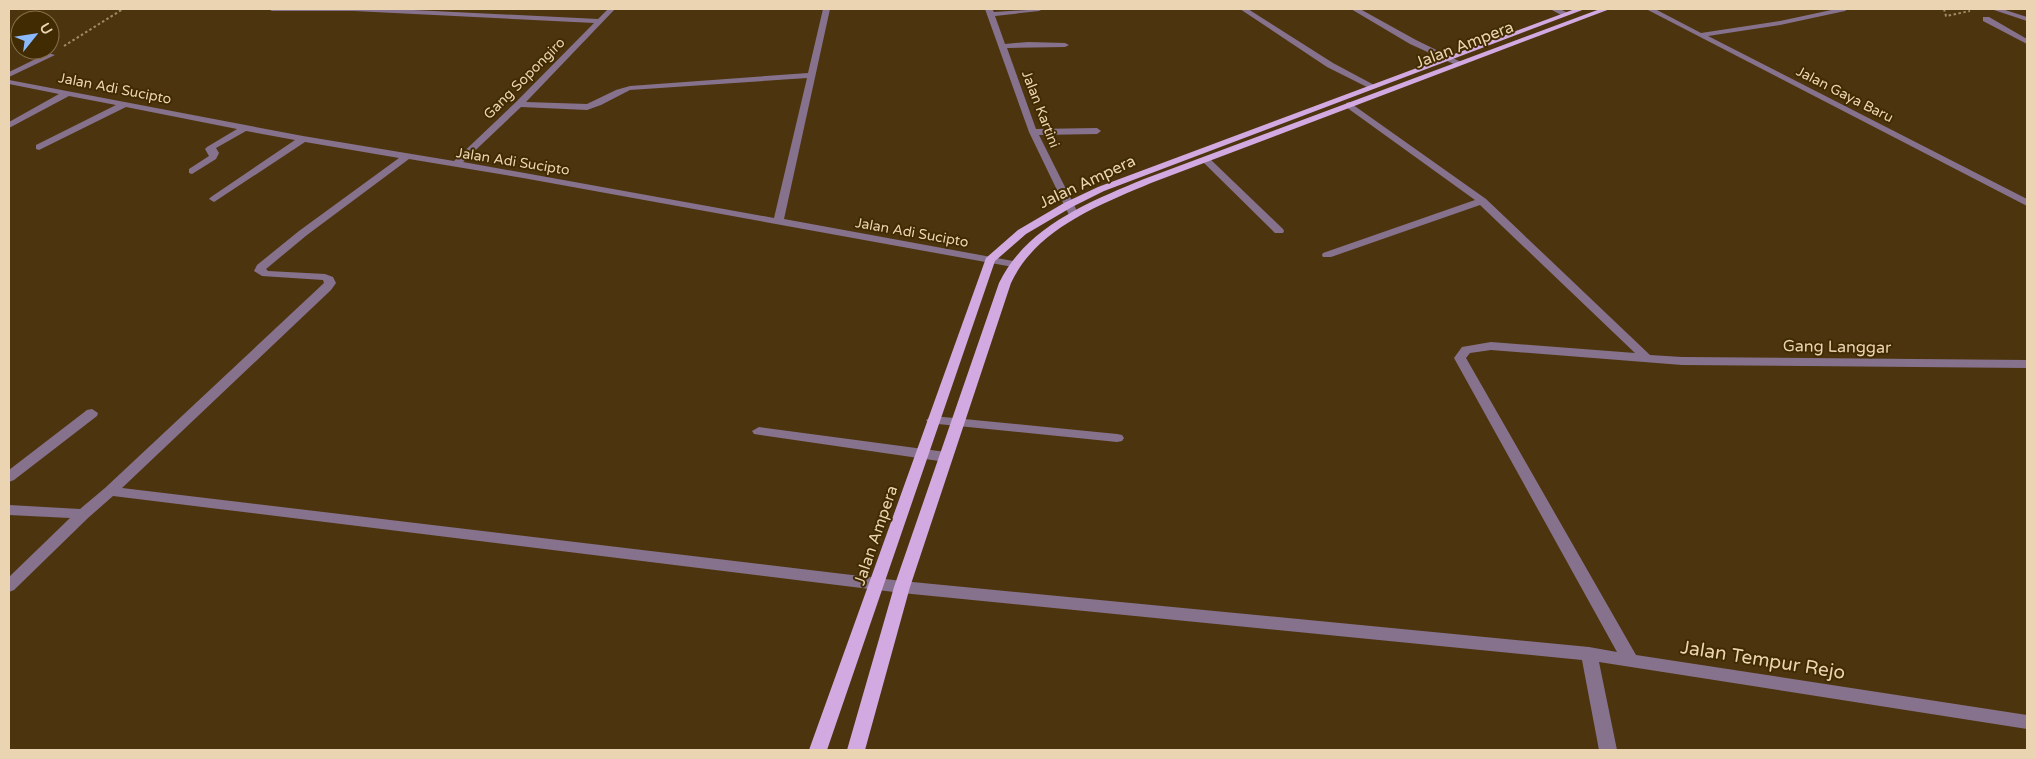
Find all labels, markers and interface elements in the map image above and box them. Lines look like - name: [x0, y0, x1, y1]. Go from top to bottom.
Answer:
- north arrow: [10, 10, 60, 60]
- street label: Jalan Ampera: [1412, 17, 1517, 73]
- text: U: [36, 20, 56, 38]
- street label: Gang Sopongiro: [480, 34, 569, 123]
- street label: Jalan Gaya Baru: [1793, 63, 1896, 126]
- street label: Jalan Kartini: [1018, 68, 1063, 150]
- street label: Jalan Adi Sucipto: [57, 69, 173, 108]
- street label: Jalan Adi Sucipto: [455, 144, 571, 179]
- street label: Jalan Ampera: [1036, 151, 1139, 213]
- street label: Jalan Adi Sucipto: [854, 214, 970, 251]
- street label: Gang Langgar: [1783, 336, 1892, 358]
- street label: Jalan Ampera: [850, 483, 902, 588]
- street label: Jalan Tempur Rejo: [1679, 636, 1847, 684]

